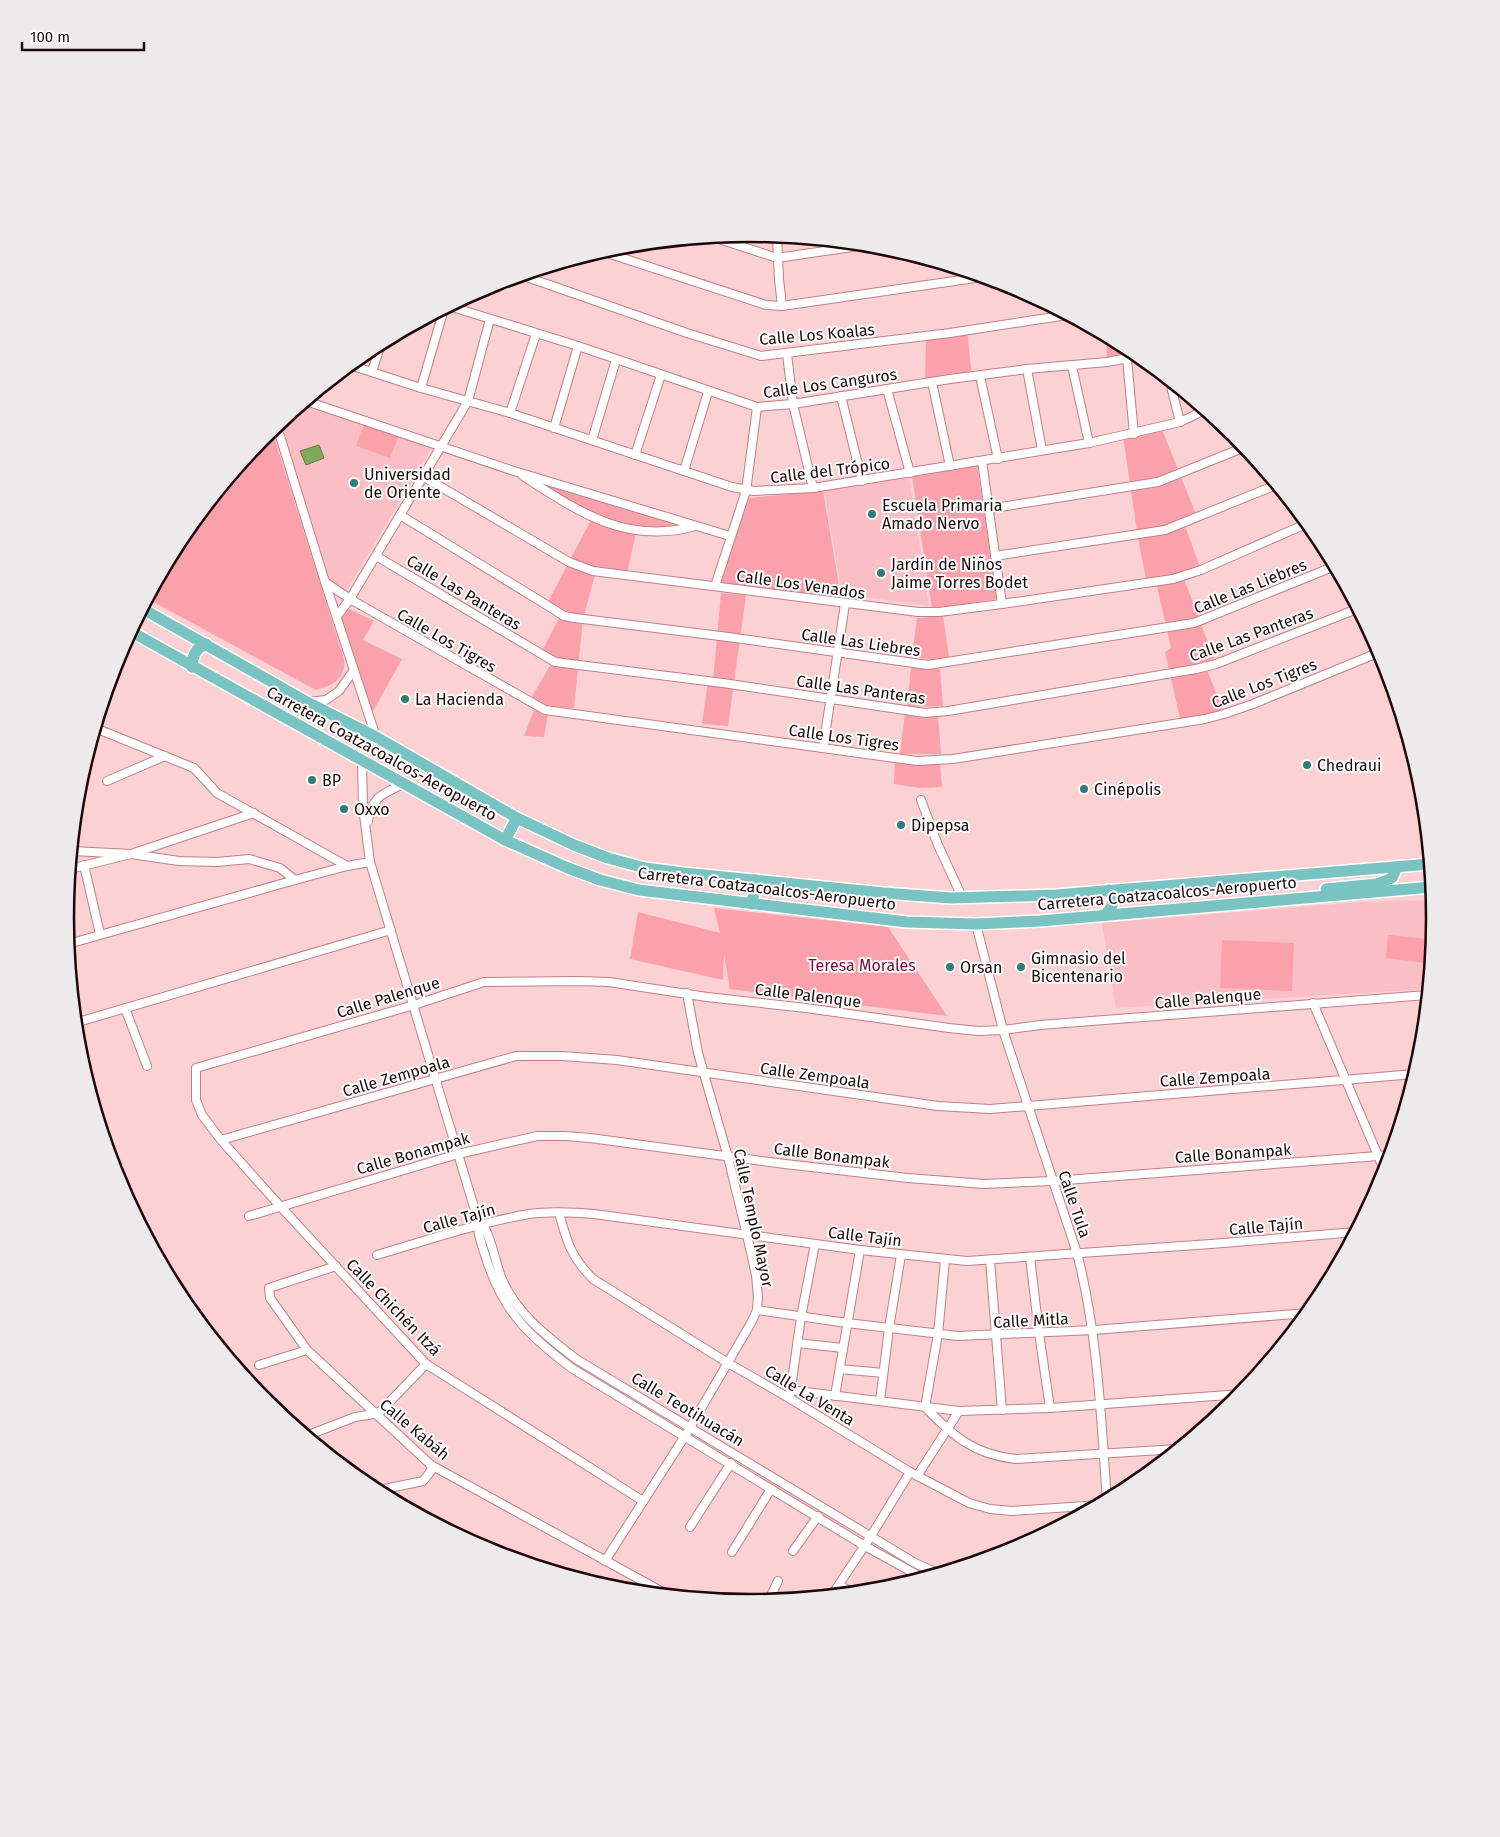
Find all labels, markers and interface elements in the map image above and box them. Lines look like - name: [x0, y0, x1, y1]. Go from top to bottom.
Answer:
- scale bar: [22, 20, 145, 52]
- text: 100 m: [30, 28, 70, 46]
- street label: Calle Los Koalas: [759, 320, 876, 349]
- street label: Calle Los Canguros: [762, 365, 898, 402]
- street label: Calle del Trópico: [769, 454, 891, 487]
- place label: Universidad de Oriente: [364, 465, 451, 502]
- marker: Universidad de Oriente: [348, 477, 360, 489]
- place label: Escuela Primaria Amado Nervo: [882, 496, 1003, 533]
- marker: Escuela Primaria Amado Nervo: [866, 508, 878, 520]
- street label: Calle Las Panteras: [403, 551, 524, 634]
- place label: Jardín de Niños Jaime Torres Bodet: [891, 555, 1028, 592]
- street label: Calle Las Liebres: [1191, 555, 1310, 618]
- street label: Calle Los Venados: [735, 566, 867, 603]
- marker: Jardín de Niños Jaime Torres Bodet: [875, 567, 887, 579]
- street label: Calle Las Panteras: [1187, 603, 1316, 666]
- street label: Calle Los Tigres: [394, 604, 500, 676]
- street label: Calle Las Liebres: [800, 625, 922, 660]
- street label: Calle Los Tigres: [1209, 655, 1319, 712]
- street label: Calle Las Panteras: [795, 671, 927, 708]
- street label: Carretera Coatzacoalcos-Aeropuerto: [263, 682, 500, 825]
- place label: La Hacienda: [415, 690, 504, 709]
- marker: La Hacienda: [399, 693, 411, 705]
- street label: Calle Los Tigres: [788, 720, 900, 755]
- place label: Chedraui: [1317, 756, 1382, 775]
- marker: Chedraui: [1301, 759, 1313, 771]
- place label: BP: [322, 771, 341, 790]
- marker: BP: [306, 774, 318, 786]
- place label: Cinépolis: [1094, 780, 1161, 799]
- marker: Cinépolis: [1078, 783, 1090, 795]
- place label: Oxxo: [354, 800, 390, 819]
- marker: Oxxo: [338, 803, 350, 815]
- place label: Dipepsa: [911, 816, 970, 835]
- marker: Dipepsa: [895, 819, 907, 831]
- street label: Carretera Coatzacoalcos-Aeropuerto: [637, 863, 897, 914]
- street label: Carretera Coatzacoalcos-Aeropuerto: [1037, 873, 1297, 914]
- place label: Gimnasio del Bicentenario: [1031, 949, 1126, 986]
- park label: Teresa Morales: [808, 956, 916, 975]
- place label: Orsan: [960, 958, 1002, 977]
- marker: Orsan: [944, 961, 956, 973]
- marker: Gimnasio del Bicentenario: [1015, 961, 1027, 973]
- street label: Calle Palenque: [334, 973, 442, 1022]
- street label: Calle Palenque: [754, 980, 862, 1011]
- street label: Calle Palenque: [1154, 984, 1262, 1013]
- street label: Calle Zempoala: [340, 1052, 452, 1101]
- street label: Calle Zempoala: [759, 1058, 871, 1093]
- street label: Calle Zempoala: [1159, 1064, 1271, 1091]
- street label: Calle Bonampak: [354, 1128, 473, 1179]
- street label: Calle Bonampak: [773, 1139, 892, 1172]
- street label: Calle Bonampak: [1174, 1140, 1293, 1167]
- street label: Calle Templo Mayor: [730, 1147, 778, 1290]
- street label: Calle Tula: [1054, 1168, 1095, 1240]
- street label: Calle Tajín: [421, 1200, 497, 1237]
- street label: Calle Tajín: [1228, 1214, 1304, 1239]
- street label: Calle Tajín: [827, 1223, 903, 1250]
- street label: Calle Chichén Itzá: [342, 1255, 445, 1360]
- street label: Calle Mitla: [993, 1309, 1069, 1332]
- street label: Calle La Venta: [761, 1361, 858, 1430]
- street label: Calle Teotihuacán: [628, 1368, 748, 1451]
- street label: Calle Kabáh: [376, 1395, 453, 1464]

